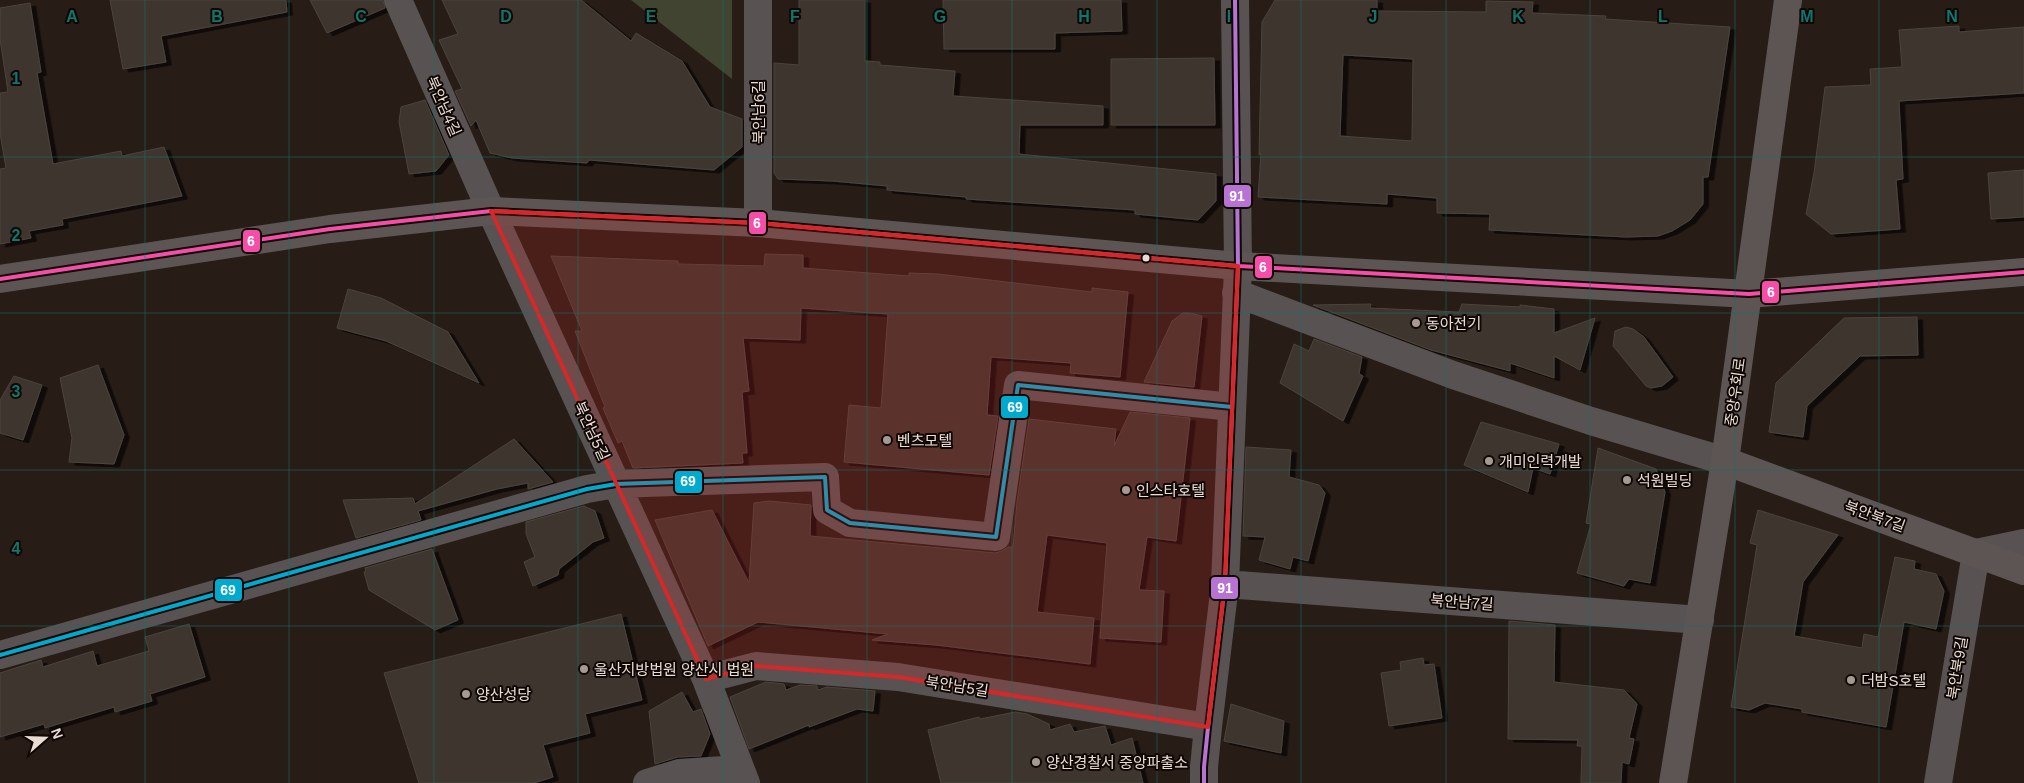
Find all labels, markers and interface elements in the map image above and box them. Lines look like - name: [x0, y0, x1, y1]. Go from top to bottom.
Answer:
- text: A: [66, 8, 78, 25]
- text: B: [211, 8, 223, 25]
- text: C: [355, 8, 367, 25]
- text: D: [500, 8, 512, 25]
- text: E: [646, 8, 657, 25]
- text: F: [790, 8, 800, 25]
- text: G: [934, 8, 946, 25]
- text: H: [1078, 8, 1090, 25]
- text: I: [1227, 8, 1231, 25]
- text: J: [1369, 8, 1377, 25]
- text: K: [1512, 8, 1524, 25]
- text: L: [1658, 8, 1668, 25]
- text: M: [1800, 8, 1814, 25]
- text: N: [1946, 8, 1958, 25]
- text: 1: [12, 70, 21, 87]
- street label: 북안남4길: [423, 74, 465, 138]
- street label: 북안남6길: [750, 80, 767, 144]
- line badge: 91: [1223, 184, 1252, 208]
- text: 91: [1229, 188, 1245, 204]
- line badge: 6: [748, 211, 767, 235]
- text: 6: [753, 215, 761, 231]
- text: 2: [12, 227, 21, 244]
- line badge: 6: [242, 229, 261, 253]
- text: 6: [247, 233, 255, 249]
- unlabelled marker: [1141, 253, 1151, 263]
- line badge: 6: [1254, 255, 1273, 279]
- text: 6: [1259, 259, 1267, 275]
- line badge: 6: [1761, 280, 1780, 304]
- text: 6: [1767, 284, 1775, 300]
- place label: 동아전기: [1426, 315, 1481, 332]
- marker: 동아전기: [1410, 317, 1422, 329]
- street label: 중앙우회로: [1722, 357, 1748, 427]
- text: 3: [12, 383, 21, 400]
- line badge: 69: [1000, 395, 1029, 419]
- street label: 북안남5길: [571, 399, 613, 463]
- text: 69: [1007, 399, 1023, 415]
- place label: 벤츠모텔: [897, 432, 952, 449]
- marker: 벤츠모텔: [881, 434, 893, 446]
- place label: 개미인력개발: [1499, 453, 1582, 470]
- marker: 개미인력개발: [1483, 455, 1495, 467]
- line badge: 69: [674, 470, 703, 494]
- place label: 석원빌딩: [1637, 472, 1692, 489]
- text: 69: [680, 473, 696, 489]
- marker: 석원빌딩: [1621, 474, 1633, 486]
- place label: 인스타호텔: [1136, 482, 1205, 499]
- marker: 인스타호텔: [1120, 484, 1132, 496]
- street label: 북안북7길: [1842, 497, 1908, 535]
- text: 4: [12, 540, 21, 557]
- line badge: 91: [1210, 576, 1239, 600]
- line badge: 69: [214, 578, 243, 602]
- text: 91: [1217, 580, 1233, 596]
- text: 69: [220, 582, 236, 598]
- street label: 북안남7길: [1430, 591, 1494, 613]
- street label: 북안북9길: [1944, 635, 1970, 701]
- place label: 울산지방법원 양산시 법원: [594, 661, 754, 678]
- marker: 울산지방법원 양산시 법원: [578, 663, 590, 675]
- place label: 더밤S호텔: [1861, 672, 1926, 689]
- street label: 북안남5길: [924, 673, 990, 699]
- marker: 더밤S호텔: [1845, 674, 1857, 686]
- place label: 양산성당: [476, 686, 531, 703]
- marker: 양산성당: [460, 688, 472, 700]
- north arrow: [20, 713, 70, 763]
- text: N: [48, 726, 66, 741]
- place label: 양산경찰서 중앙파출소: [1046, 754, 1188, 771]
- marker: 양산경찰서 중앙파출소: [1030, 756, 1042, 768]

